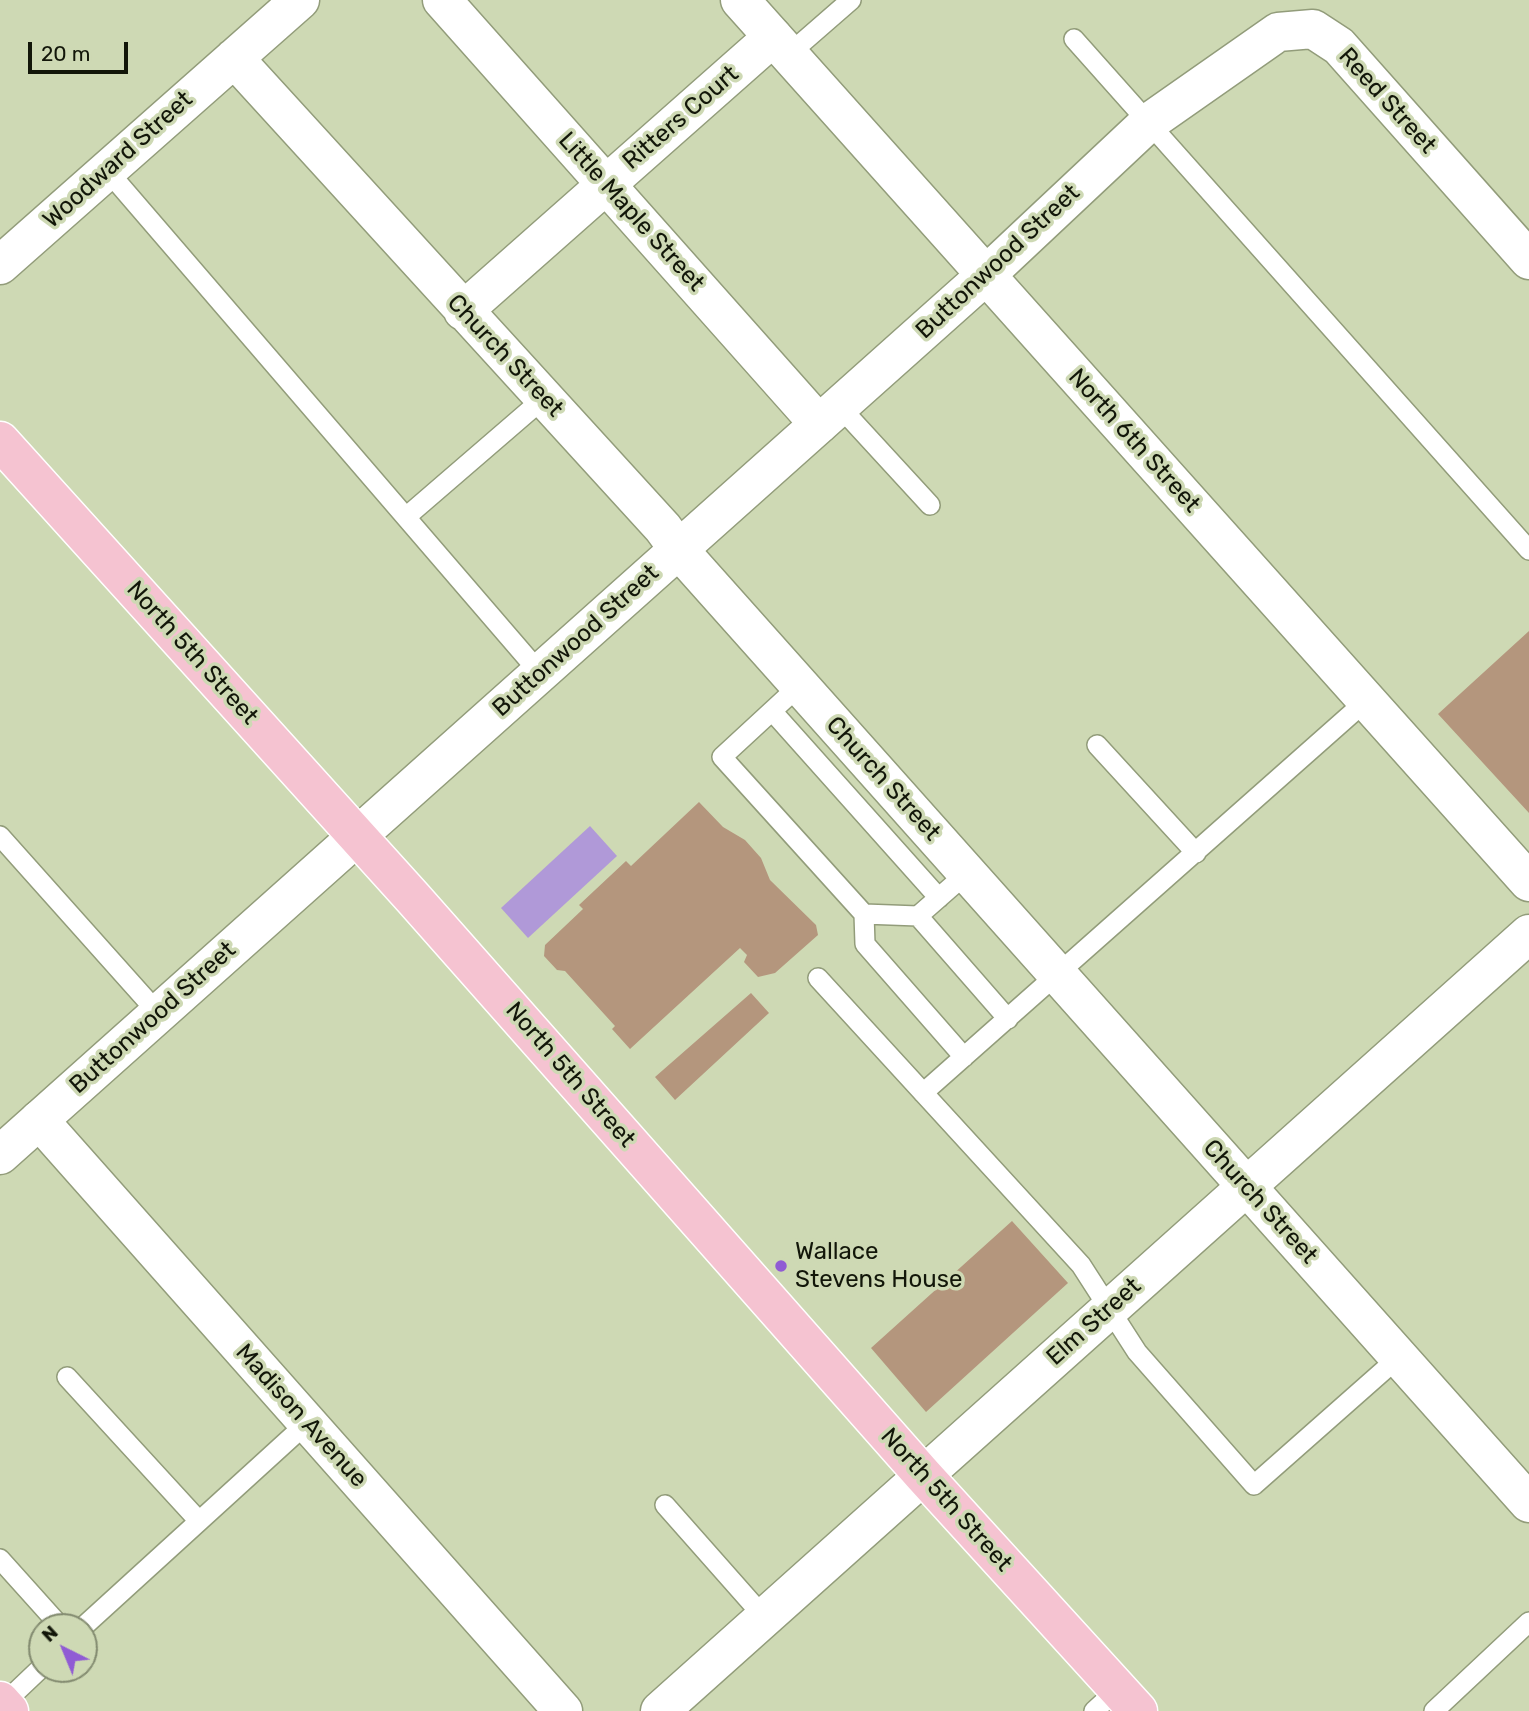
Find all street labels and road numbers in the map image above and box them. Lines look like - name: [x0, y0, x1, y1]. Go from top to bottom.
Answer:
- street label: Reed Street: [1332, 42, 1442, 160]
- street label: Ritters Court: [617, 60, 745, 176]
- street label: Woodward Street: [37, 85, 199, 235]
- street label: Little Maple Street: [552, 126, 710, 298]
- street label: Buttonwood Street: [910, 179, 1086, 345]
- street label: Church Street: [441, 289, 569, 423]
- street label: North 6th Street: [1062, 363, 1206, 519]
- street label: Buttonwood Street: [487, 559, 665, 723]
- street label: North 5th Street: [120, 575, 264, 731]
- street label: Church Street: [820, 711, 946, 847]
- street label: Buttonwood Street: [64, 936, 242, 1100]
- street label: North 5th Street: [499, 997, 641, 1153]
- street label: Church Street: [1197, 1134, 1323, 1270]
- street label: Elm Street: [1041, 1272, 1147, 1372]
- street label: Madison Avenue: [229, 1338, 373, 1494]
- street label: North 5th Street: [874, 1422, 1018, 1578]

